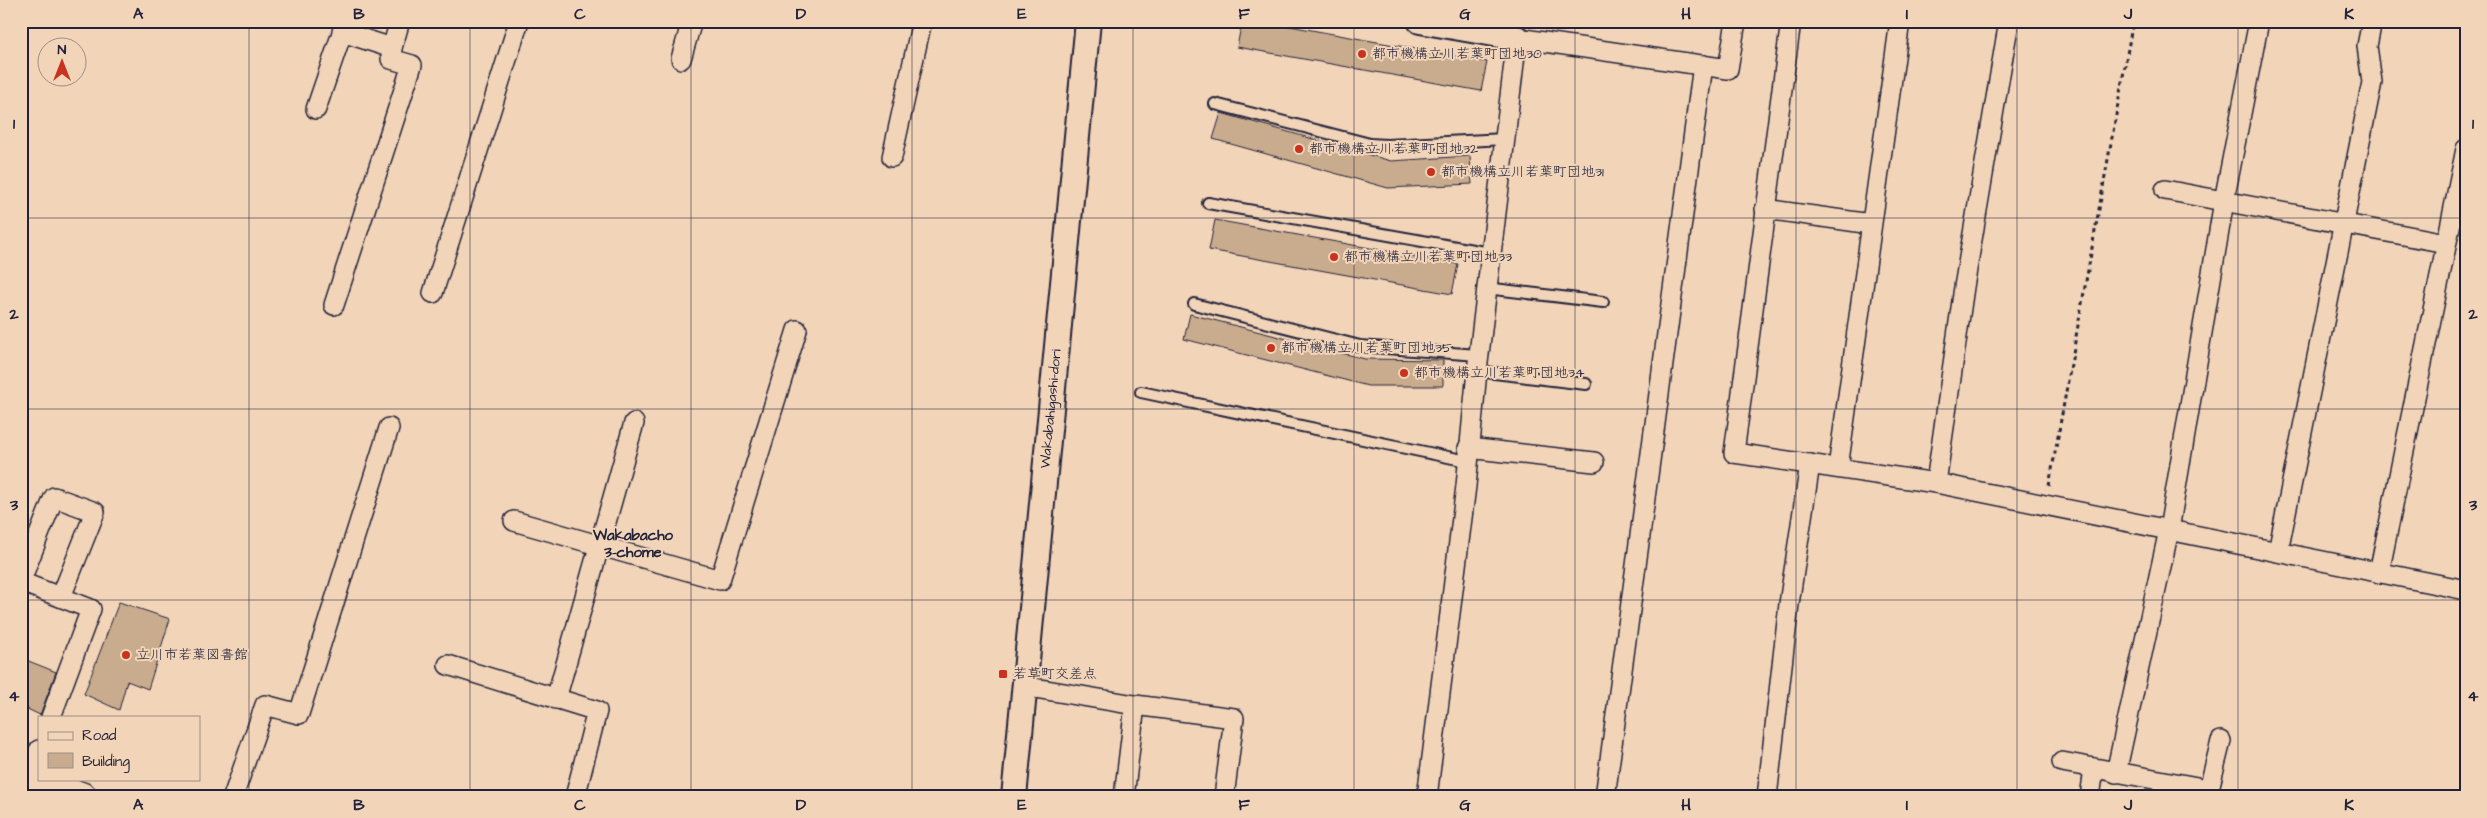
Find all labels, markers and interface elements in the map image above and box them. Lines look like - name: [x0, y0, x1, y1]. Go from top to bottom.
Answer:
- text: A: [133, 3, 144, 25]
- text: B: [353, 3, 365, 25]
- text: C: [574, 3, 586, 25]
- text: D: [796, 3, 807, 25]
- text: E: [1017, 3, 1027, 25]
- text: F: [1238, 3, 1250, 25]
- text: G: [1459, 3, 1471, 25]
- text: H: [1681, 3, 1691, 25]
- text: I: [1906, 3, 1908, 25]
- text: J: [2123, 3, 2133, 25]
- text: K: [2344, 3, 2354, 25]
- north arrow: [38, 38, 88, 88]
- text: N: [58, 40, 67, 60]
- place label: 都市機構立川若葉町団地30: [1372, 44, 1542, 64]
- marker: 都市機構立川若葉町団地30: [1356, 48, 1368, 60]
- text: 1: [13, 113, 16, 135]
- text: 1: [2472, 113, 2475, 135]
- place label: 都市機構立川若葉町団地32: [1309, 139, 1478, 159]
- marker: 都市機構立川若葉町団地32: [1293, 143, 1305, 155]
- place label: 都市機構立川若葉町団地31: [1441, 162, 1604, 182]
- marker: 都市機構立川若葉町団地31: [1425, 166, 1437, 178]
- place label: 都市機構立川若葉町団地33: [1344, 247, 1512, 267]
- marker: 都市機構立川若葉町団地33: [1328, 251, 1340, 263]
- text: 2: [8, 303, 19, 325]
- text: 2: [2467, 303, 2478, 325]
- place label: 都市機構立川若葉町団地35: [1281, 338, 1452, 358]
- marker: 都市機構立川若葉町団地35: [1265, 342, 1277, 354]
- street label: Wakabahigashi-dori: [1035, 348, 1067, 469]
- place label: 都市機構立川若葉町団地34: [1414, 363, 1585, 383]
- marker: 都市機構立川若葉町団地34: [1398, 367, 1410, 379]
- text: 3: [9, 494, 19, 516]
- text: 3: [2468, 494, 2478, 516]
- district label: Wakabacho 3-chome: [592, 525, 674, 563]
- place label: 立川市若葉図書館: [136, 645, 248, 665]
- marker: 立川市若葉図書館: [120, 649, 132, 661]
- place label: 若草町交差点: [1013, 664, 1097, 684]
- marker: 若草町交差点: [997, 668, 1009, 680]
- text: 4: [9, 685, 20, 707]
- text: 4: [2468, 685, 2479, 707]
- legend: [38, 716, 200, 780]
- text: Road: [82, 725, 117, 746]
- text: Building: [82, 751, 130, 773]
- text: A: [133, 794, 144, 816]
- text: B: [353, 794, 365, 816]
- text: C: [574, 794, 586, 816]
- text: D: [796, 794, 807, 816]
- text: E: [1017, 794, 1027, 816]
- text: F: [1238, 794, 1250, 816]
- text: G: [1459, 794, 1471, 816]
- text: H: [1681, 794, 1691, 816]
- text: I: [1906, 794, 1908, 816]
- text: J: [2123, 794, 2133, 816]
- text: K: [2344, 794, 2354, 816]

